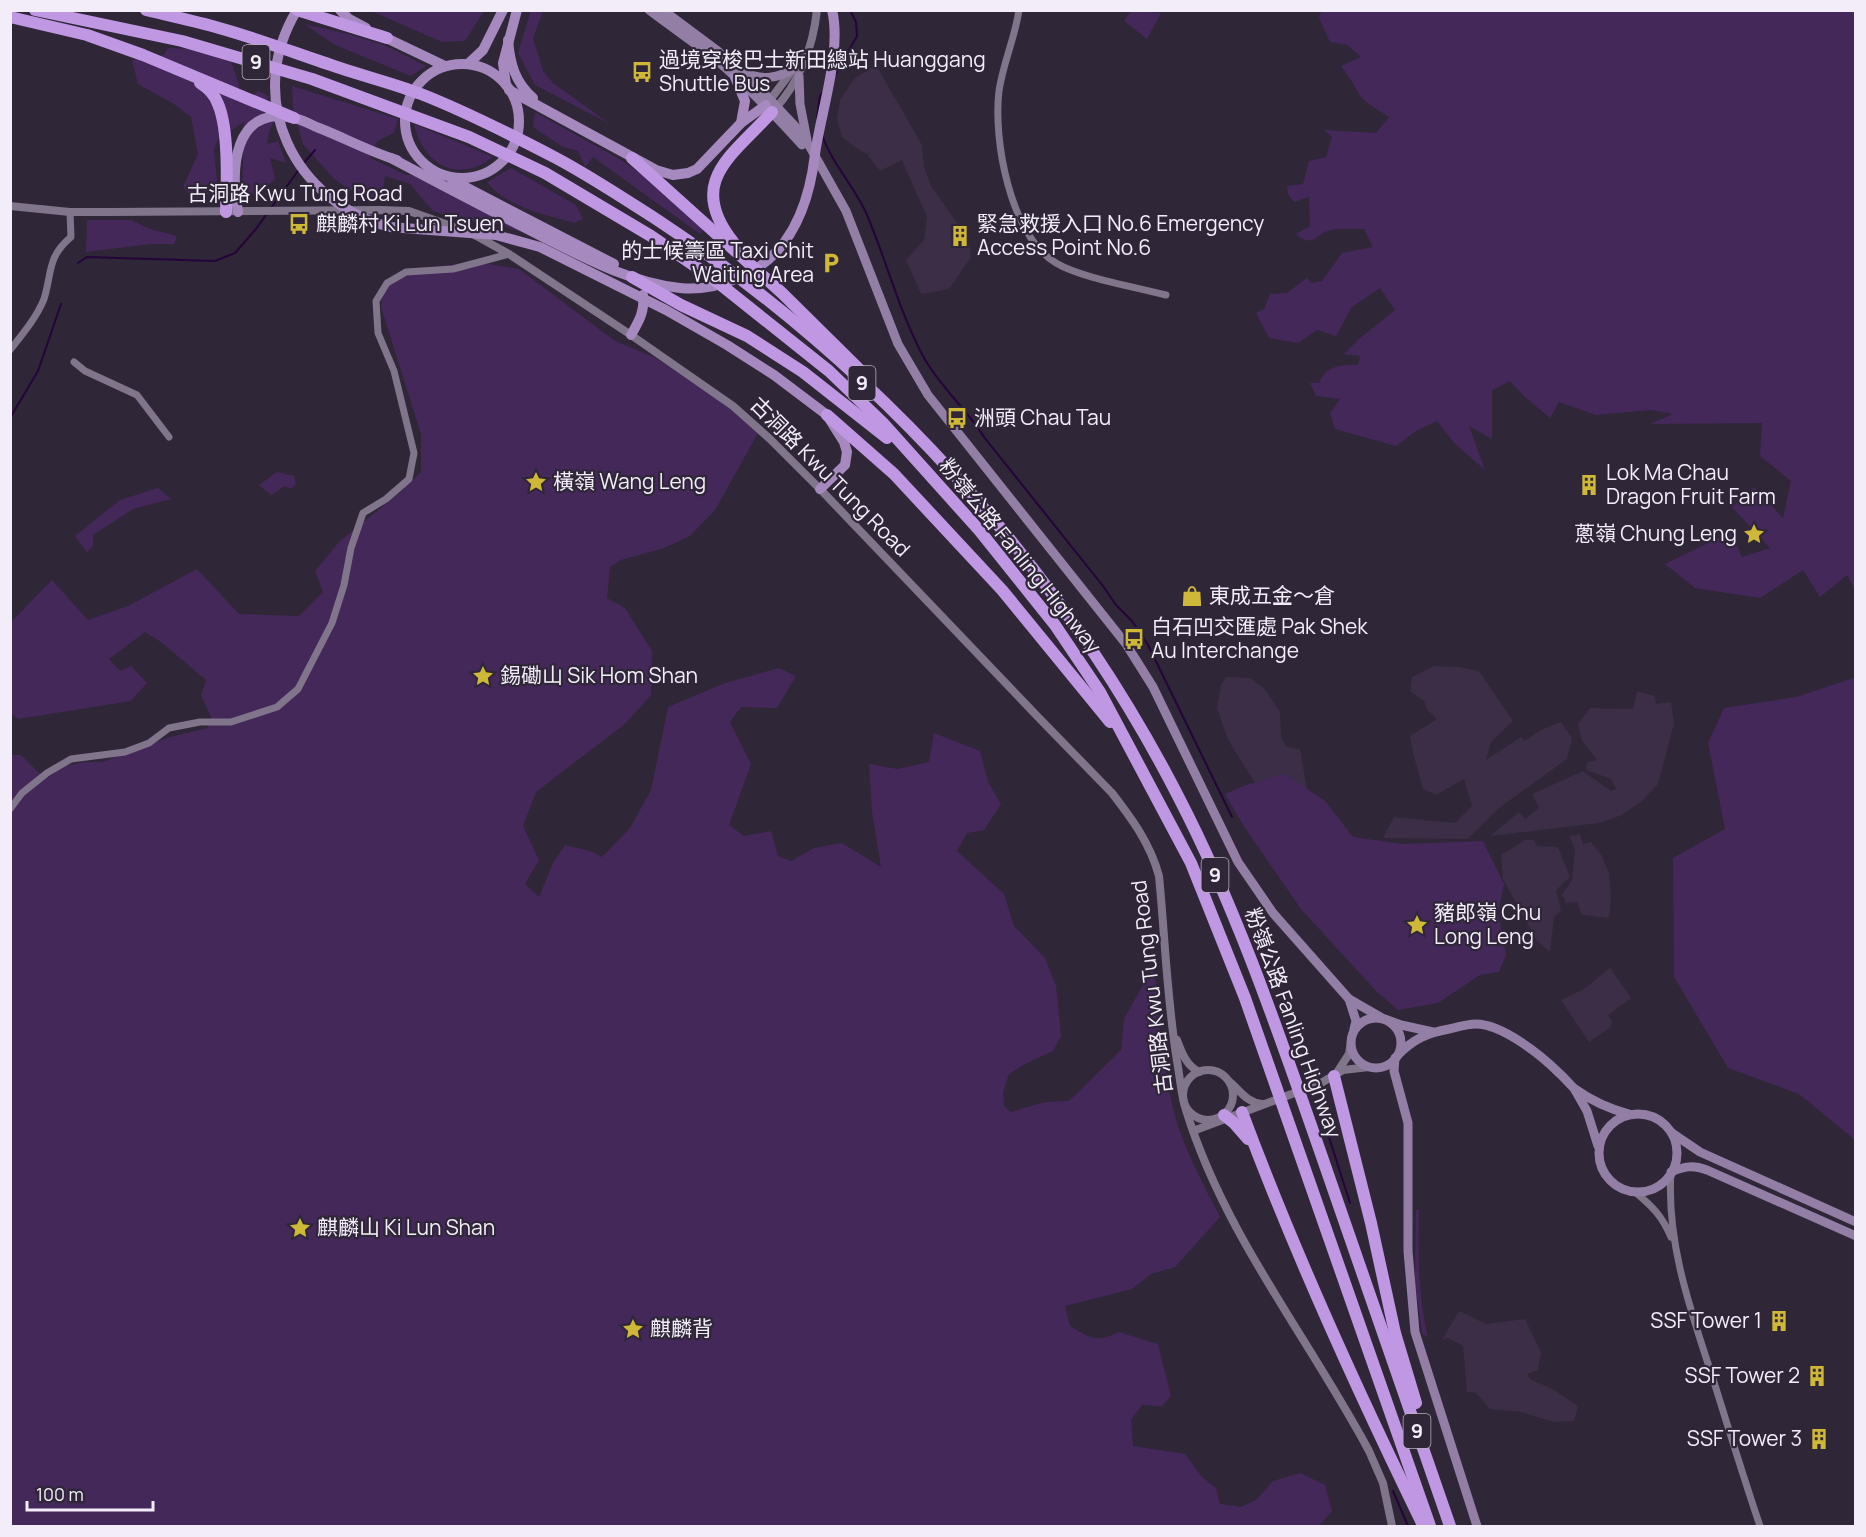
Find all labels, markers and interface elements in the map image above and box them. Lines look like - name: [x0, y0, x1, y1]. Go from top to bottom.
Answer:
- road number: 9: [242, 45, 270, 79]
- place label: 過境穿梭巴士新田總站 Huanggang Shuttle Bus: [659, 45, 986, 97]
- bus stop icon: 過境穿梭巴士新田總站 Huanggang Shuttle Bus: [630, 60, 654, 84]
- street label: 古洞路 Kwu Tung Road: [187, 179, 403, 207]
- place label: 麒麟村 Ki Lun Tsuen: [316, 209, 504, 237]
- place label: 緊急救援入口 No.6 Emergency Access Point No.6: [977, 209, 1264, 261]
- bus stop icon: 麒麟村 Ki Lun Tsuen: [287, 212, 311, 236]
- building icon: 緊急救援入口 No.6 Emergency Access Point No.6: [948, 224, 972, 248]
- place label: 的士候籌區 Taxi Chit Waiting Area: [621, 236, 814, 288]
- parking icon: 的士候籌區 Taxi Chit Waiting Area: [819, 251, 843, 275]
- road number: 9: [848, 366, 876, 400]
- street label: 古洞路 Kwu Tung Road: [745, 390, 917, 562]
- place label: 洲頭 Chau Tau: [974, 403, 1111, 431]
- bus stop icon: 洲頭 Chau Tau: [945, 406, 969, 430]
- street label: 粉嶺公路 Fanling Highway: [933, 452, 1108, 659]
- place label: Lok Ma Chau Dragon Fruit Farm: [1606, 458, 1776, 510]
- place label: 橫嶺 Wang Leng: [553, 467, 706, 495]
- place icon: 橫嶺 Wang Leng: [524, 470, 548, 494]
- building icon: Lok Ma Chau Dragon Fruit Farm: [1577, 473, 1601, 497]
- place label: 蔥嶺 Chung Leng: [1574, 519, 1737, 547]
- place icon: 蔥嶺 Chung Leng: [1742, 522, 1766, 546]
- place label: 東成五金～倉: [1209, 581, 1335, 609]
- shop icon: 東成五金～倉: [1180, 584, 1204, 608]
- place label: 白石凹交匯處 Pak Shek Au Interchange: [1151, 612, 1368, 664]
- bus stop icon: 白石凹交匯處 Pak Shek Au Interchange: [1122, 627, 1146, 651]
- place label: 錫磡山 Sik Hom Shan: [500, 661, 698, 689]
- place icon: 錫磡山 Sik Hom Shan: [471, 664, 495, 688]
- road number: 9: [1202, 858, 1228, 892]
- street label: 古洞路 Kwu Tung Road: [1124, 879, 1178, 1096]
- place label: 豬郎嶺 Chu Long Leng: [1434, 898, 1541, 950]
- street label: 粉嶺公路 Fanling Highway: [1239, 904, 1349, 1142]
- place icon: 豬郎嶺 Chu Long Leng: [1405, 913, 1429, 937]
- place label: 麒麟山 Ki Lun Shan: [317, 1213, 495, 1241]
- place icon: 麒麟山 Ki Lun Shan: [288, 1216, 312, 1240]
- place label: SSF Tower 1: [1650, 1306, 1762, 1334]
- building icon: SSF Tower 1: [1767, 1309, 1791, 1333]
- place label: 麒麟背: [650, 1314, 713, 1342]
- place icon: 麒麟背: [621, 1317, 645, 1341]
- place label: SSF Tower 2: [1684, 1361, 1800, 1389]
- building icon: SSF Tower 2: [1805, 1364, 1829, 1388]
- road number: 9: [1404, 1414, 1430, 1448]
- place label: SSF Tower 3: [1687, 1424, 1802, 1452]
- building icon: SSF Tower 3: [1807, 1427, 1831, 1451]
- scale bar: [27, 1474, 153, 1512]
- text: 100 m: [36, 1482, 84, 1506]

